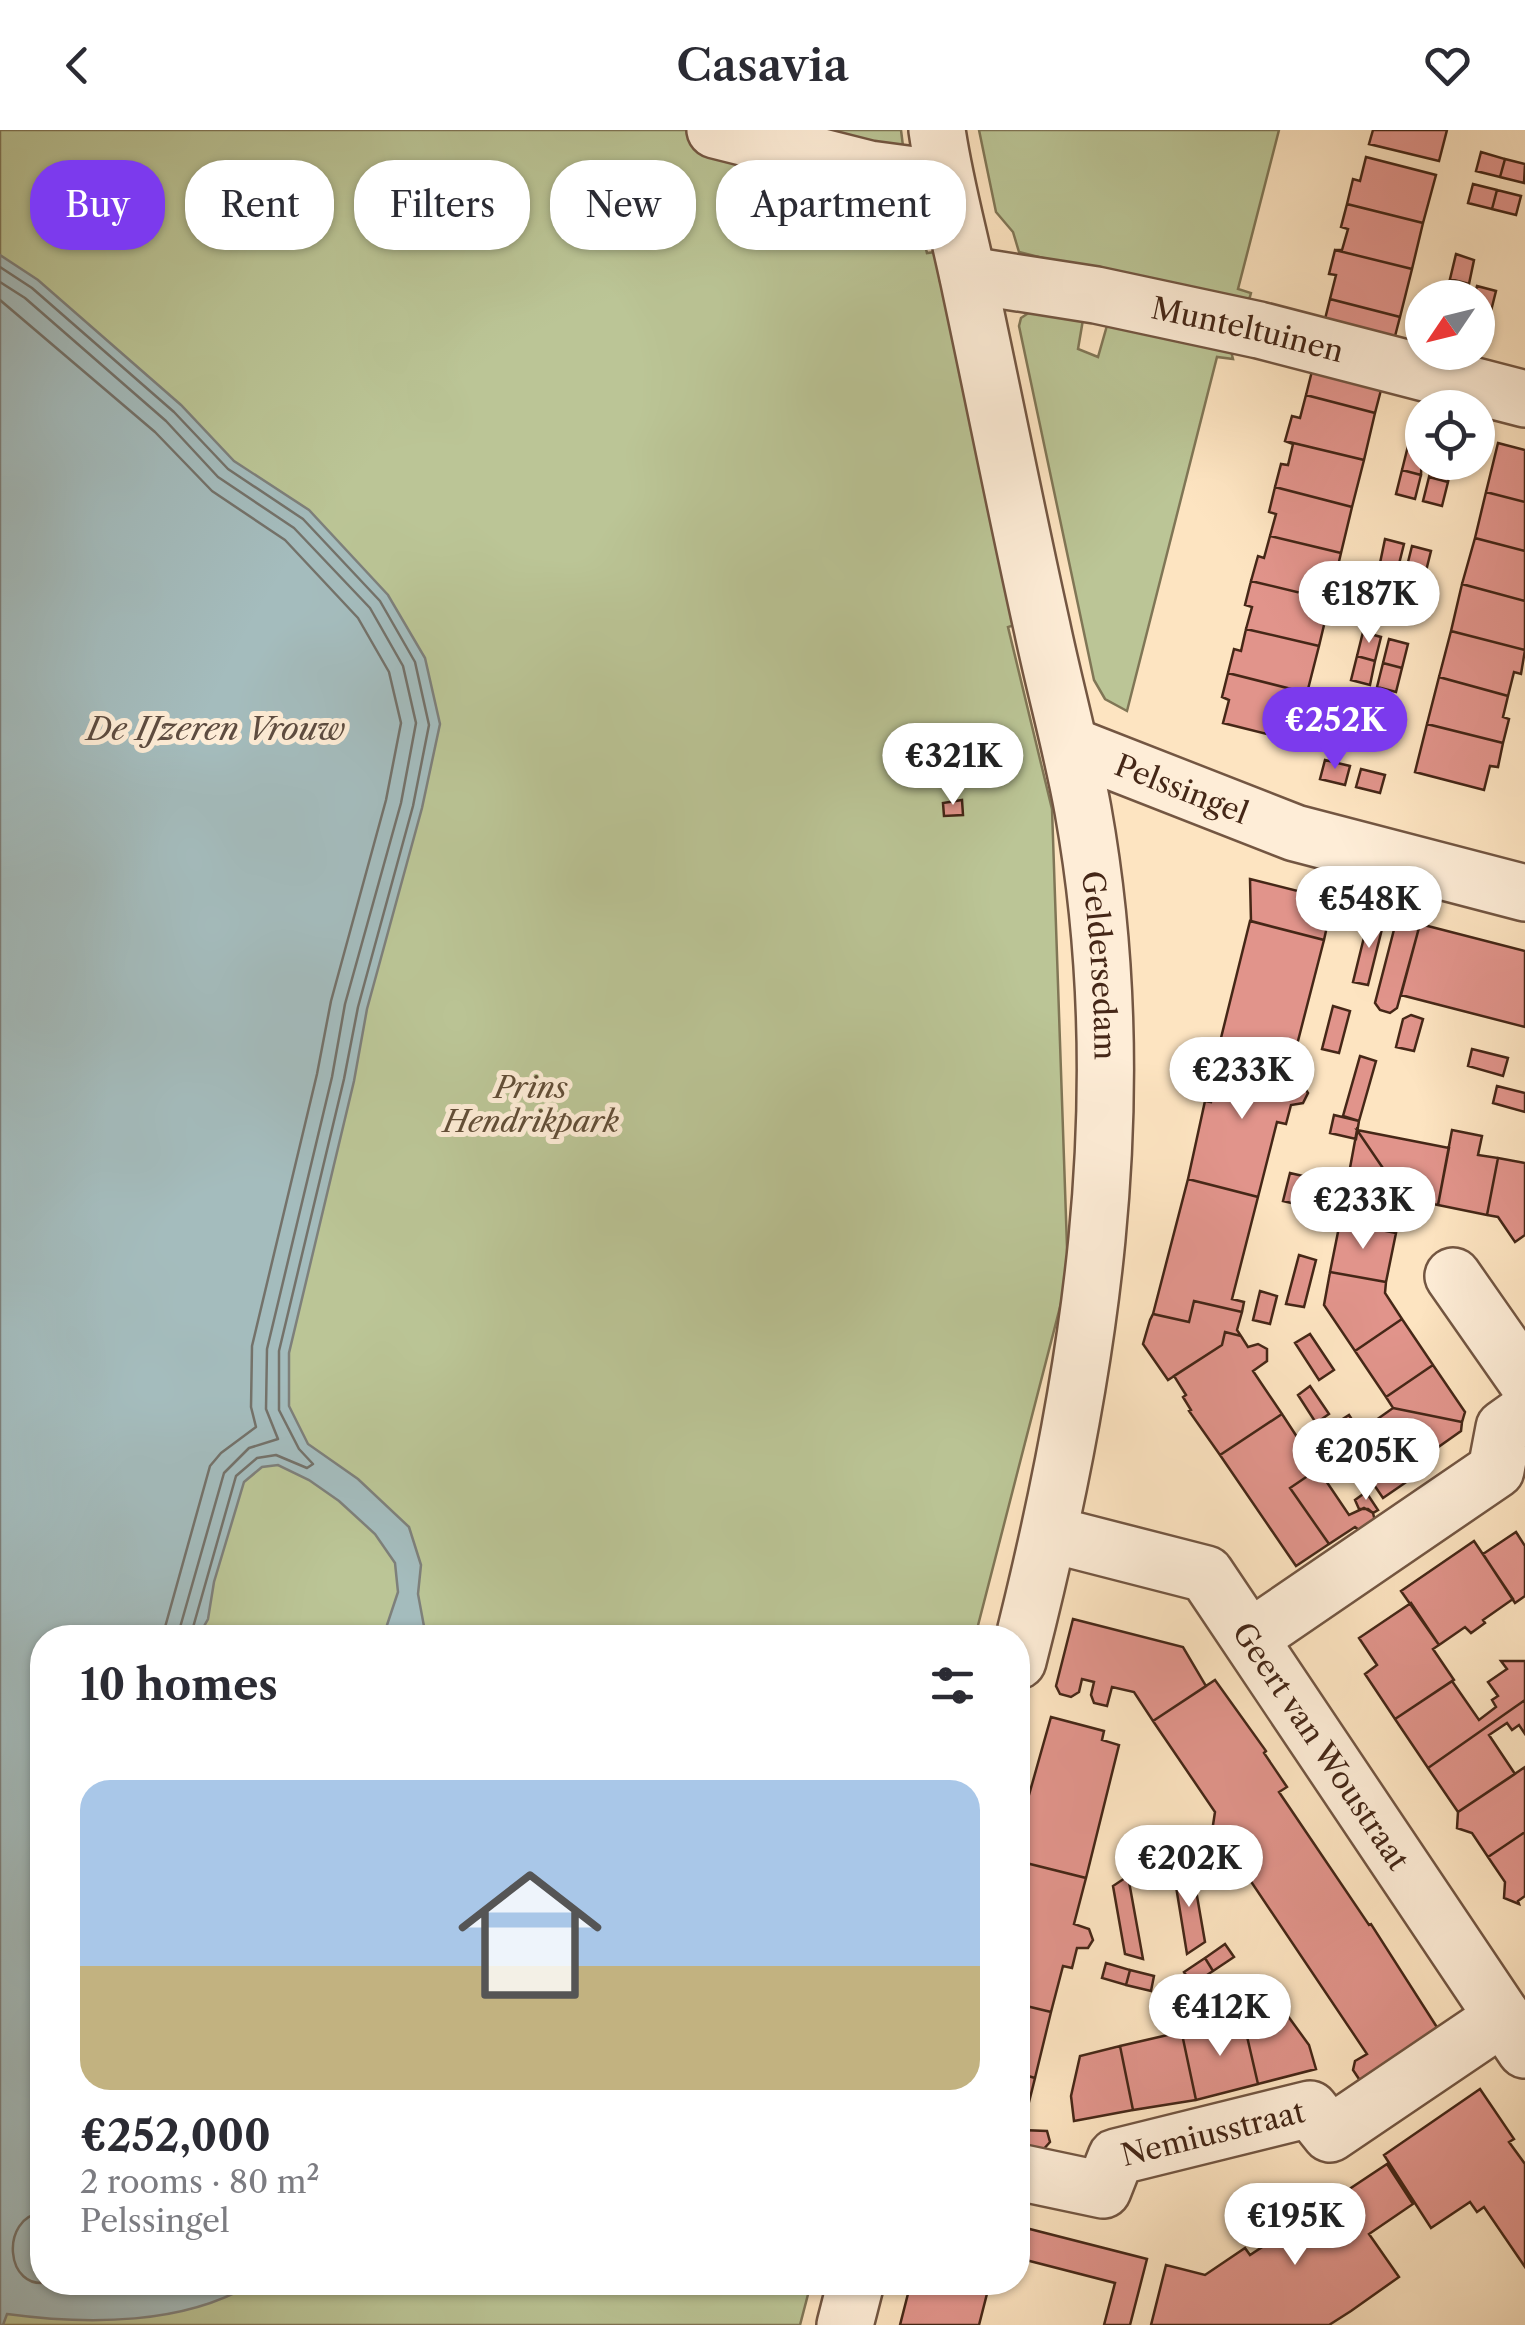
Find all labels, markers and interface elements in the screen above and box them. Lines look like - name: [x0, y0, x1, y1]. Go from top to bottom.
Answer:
- text: Casavia: [676, 37, 849, 93]
- icon: back: [50, 38, 105, 93]
- icon: heart: [1420, 38, 1475, 93]
- chip: Buy: [30, 160, 165, 250]
- chip: Rent: [185, 160, 334, 250]
- chip: Filters: [354, 160, 530, 250]
- chip: New: [550, 160, 696, 250]
- chip: Apartment: [716, 160, 966, 250]
- north arrow: [1405, 280, 1495, 370]
- map controls: [1405, 280, 1495, 480]
- street label: Munteltuinen: [1148, 289, 1348, 370]
- button: locate: [1405, 390, 1495, 480]
- pin: €187K: [1299, 561, 1439, 646]
- text: €187K: [1321, 574, 1417, 613]
- pin: €252K: [1265, 687, 1405, 772]
- text: €252K: [1284, 700, 1386, 739]
- water label: De IJzeren Vrouw: [84, 709, 345, 748]
- pin: €321K: [883, 723, 1023, 808]
- text: €321K: [904, 736, 1002, 775]
- street label: Pelssingel: [1110, 746, 1254, 832]
- pin: €548K: [1299, 866, 1439, 951]
- street label: Geldersedam: [1074, 869, 1124, 1060]
- text: €548K: [1318, 879, 1420, 918]
- pin: €233K: [1172, 1037, 1312, 1122]
- text: €233K: [1192, 1050, 1292, 1089]
- park label: Prins Hendrikpark: [441, 1069, 619, 1140]
- pin: €233K: [1293, 1167, 1433, 1252]
- text: €233K: [1313, 1180, 1413, 1219]
- pin: €205K: [1296, 1418, 1436, 1503]
- text: €205K: [1315, 1431, 1417, 1470]
- street label: Geert van Woustraat: [1225, 1615, 1418, 1877]
- icon: filters: [925, 1658, 980, 1713]
- text: 10 homes: [80, 1659, 278, 1711]
- pin: €202K: [1119, 1825, 1259, 1910]
- text: €202K: [1137, 1838, 1241, 1877]
- icon: home: [440, 1845, 620, 2025]
- pin: €412K: [1150, 1974, 1290, 2059]
- text: €412K: [1171, 1987, 1269, 2026]
- street label: Nemiusstraat: [1117, 2092, 1309, 2174]
- text: €252,000: [80, 2110, 271, 2162]
- text: 2 rooms · 80 m²: [80, 2162, 320, 2201]
- pin: €195K: [1225, 2183, 1365, 2268]
- text: €195K: [1246, 2196, 1344, 2235]
- text: Pelssingel: [80, 2201, 230, 2240]

